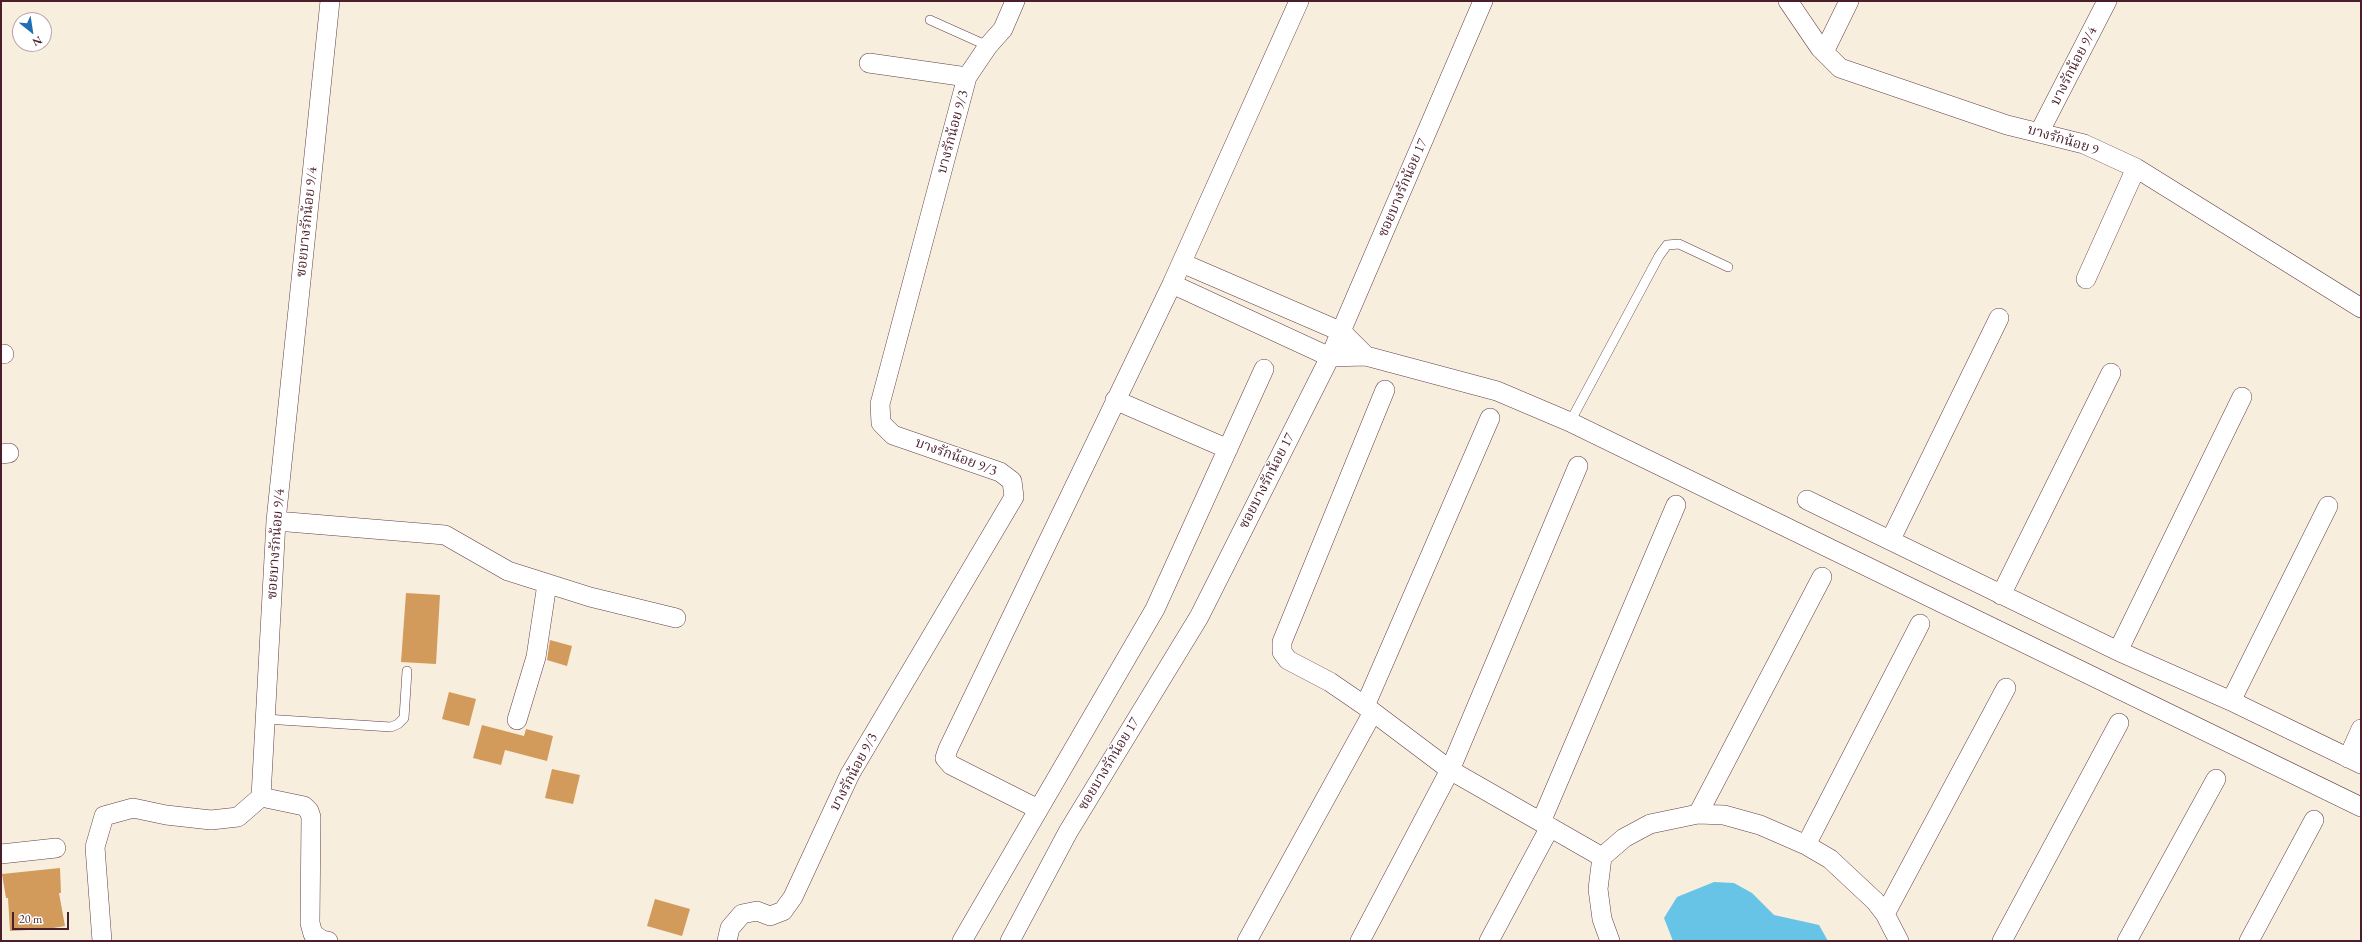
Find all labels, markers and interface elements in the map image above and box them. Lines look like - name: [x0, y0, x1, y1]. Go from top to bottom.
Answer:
- north arrow: [12, 12, 52, 52]
- street label: บางรักน้อย 9/4: [2047, 24, 2101, 108]
- text: N: [30, 33, 45, 50]
- street label: บางรักน้อย 9/3: [934, 88, 972, 176]
- street label: บางรักน้อย 9: [2025, 121, 2101, 159]
- street label: ซอยบางรักน้อย 17: [1375, 136, 1431, 240]
- street label: ซอยบางรักน้อย 9/4: [293, 166, 321, 278]
- street label: ซอยบางรักน้อย 17: [1236, 430, 1298, 532]
- street label: บางรักน้อย 9/3: [913, 434, 999, 480]
- street label: ซอยบางรักน้อย 9/4: [264, 488, 288, 600]
- street label: ซอยบางรักน้อย 17: [1075, 715, 1143, 813]
- street label: บางรักน้อย 9/3: [826, 730, 882, 814]
- scale bar: [14, 904, 71, 930]
- text: 20 m: [19, 911, 42, 927]

